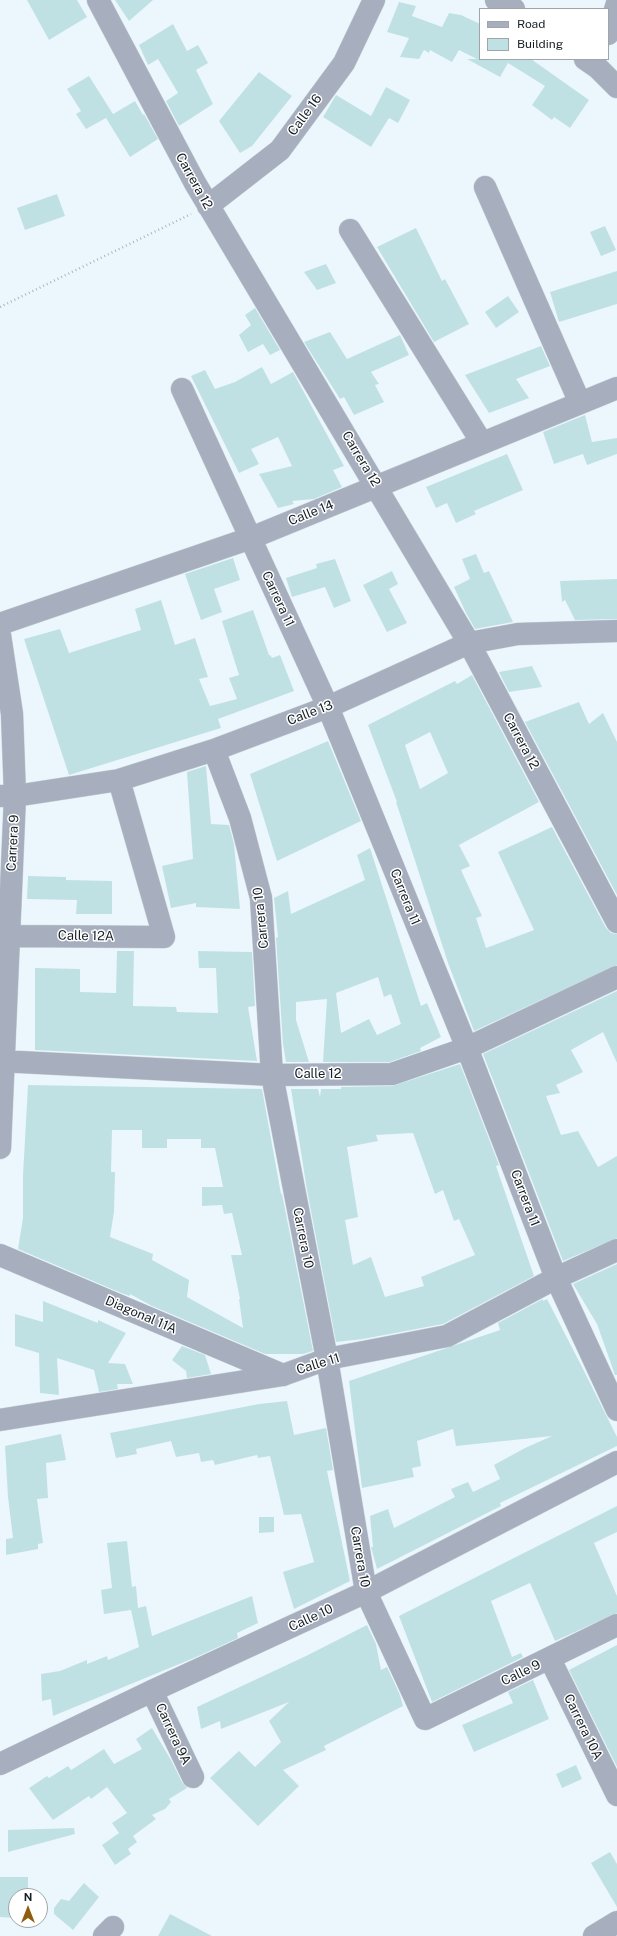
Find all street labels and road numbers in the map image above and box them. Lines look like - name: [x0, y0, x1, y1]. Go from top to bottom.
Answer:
- street label: Calle 16: [285, 91, 325, 139]
- street label: Carrera 12: [172, 150, 216, 212]
- street label: Carrera 12: [338, 429, 384, 489]
- street label: Calle 14: [286, 497, 336, 529]
- street label: Carrera 11: [258, 569, 298, 629]
- street label: Calle 13: [285, 697, 335, 729]
- street label: Carrera 12: [500, 710, 542, 772]
- street label: Carrera 9: [4, 814, 22, 872]
- street label: Carrera 11: [387, 867, 423, 927]
- street label: Carrera 10: [250, 886, 272, 950]
- street label: Calle 12A: [58, 928, 114, 944]
- street label: Calle 12: [295, 1066, 341, 1082]
- street label: Carrera 11: [507, 1168, 543, 1228]
- street label: Carrera 10: [289, 1206, 317, 1270]
- street label: Diagonal 11A: [103, 1293, 179, 1337]
- street label: Calle 11: [294, 1350, 342, 1378]
- street label: Carrera 10: [347, 1525, 373, 1589]
- street label: Calle 10: [286, 1601, 336, 1635]
- street label: Calle 9: [499, 1657, 543, 1689]
- street label: Carrera 10A: [560, 1692, 606, 1762]
- street label: Carrera 9A: [152, 1701, 194, 1767]

